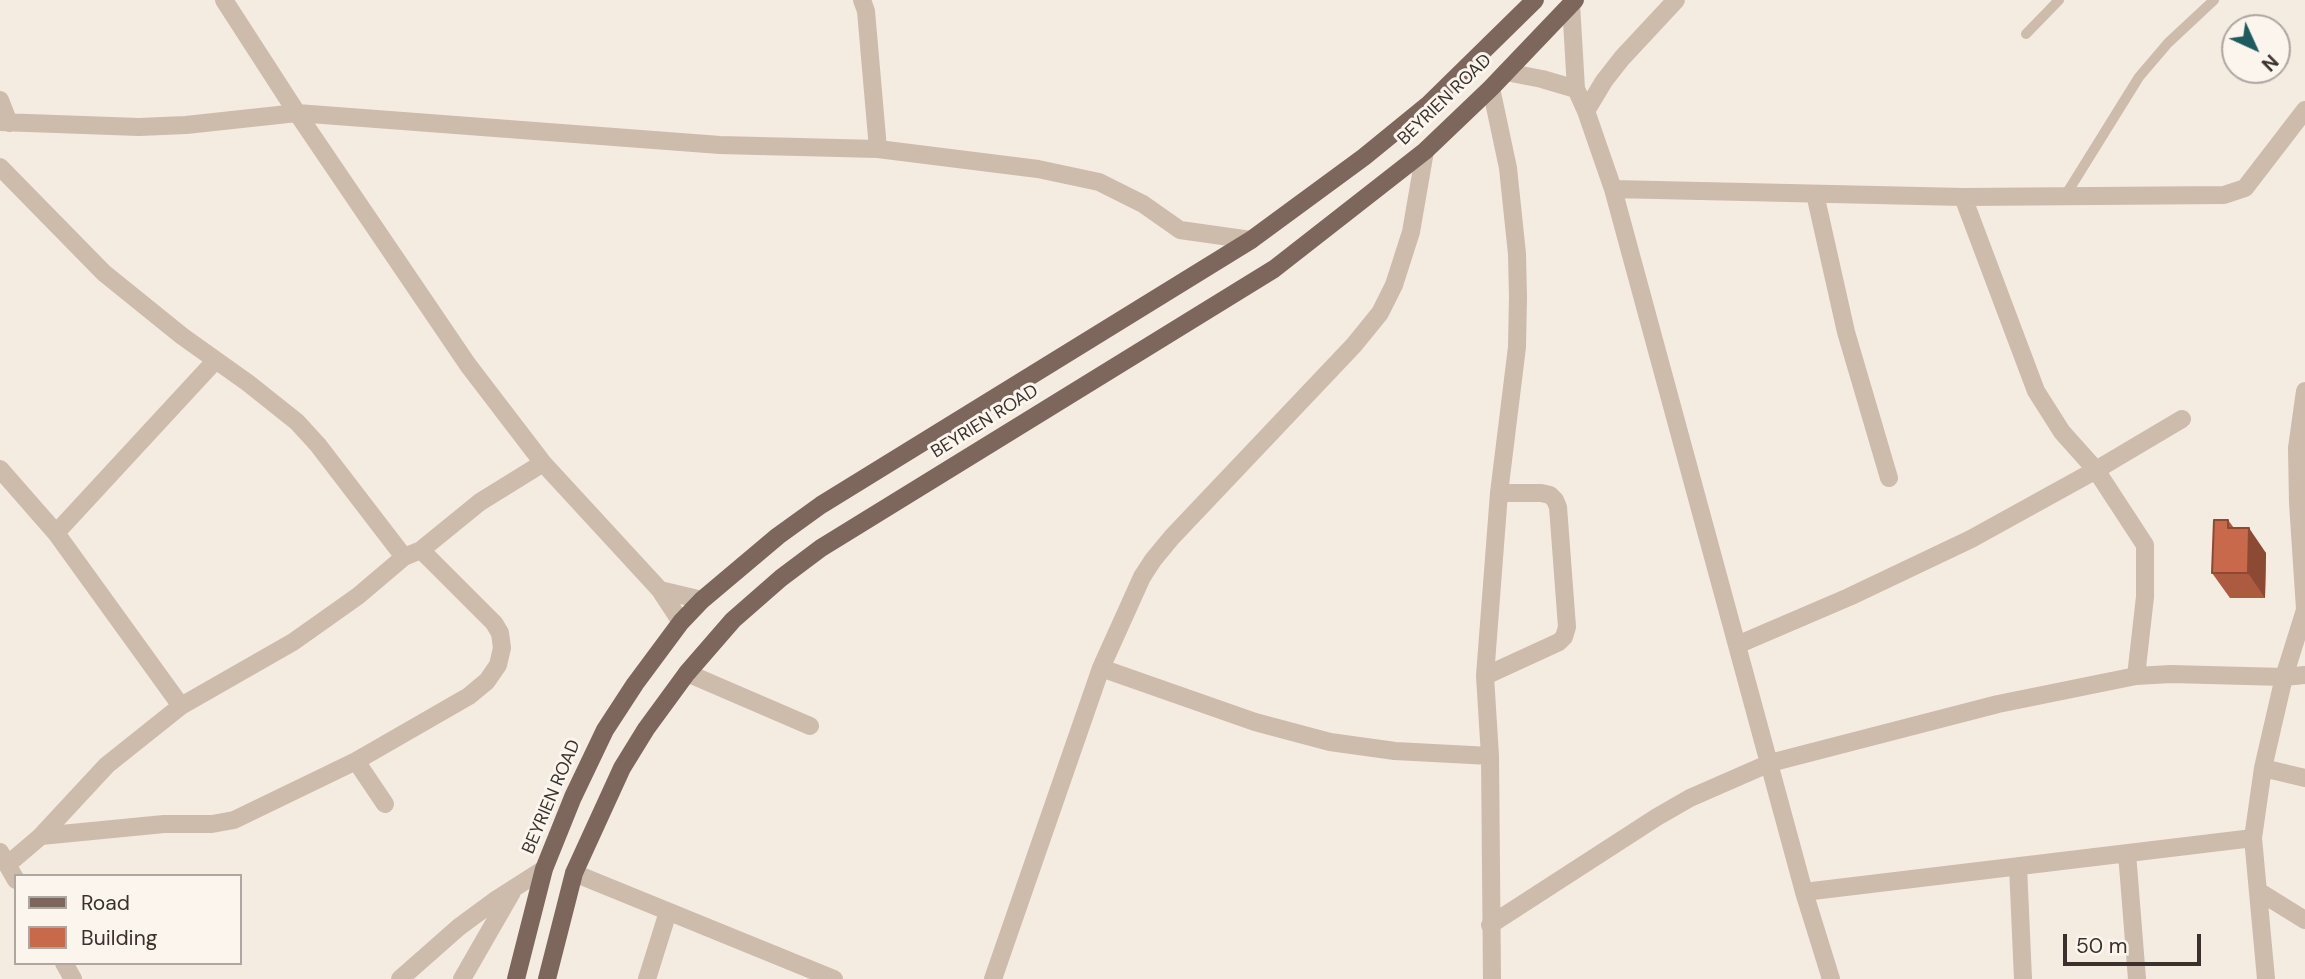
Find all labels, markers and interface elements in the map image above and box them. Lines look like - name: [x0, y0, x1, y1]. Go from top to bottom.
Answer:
- north arrow: [2221, 14, 2291, 84]
- text: N: [2256, 49, 2284, 77]
- street label: BEYRIEN ROAD: [1394, 50, 1496, 150]
- street label: BEYRIEN ROAD: [928, 381, 1042, 463]
- street label: BEYRIEN ROAD: [518, 737, 586, 857]
- legend: [14, 874, 242, 965]
- text: Road: [81, 889, 130, 917]
- scale bar: [2067, 920, 2205, 964]
- text: Building: [81, 924, 157, 952]
- text: 50 m: [2076, 932, 2127, 960]

